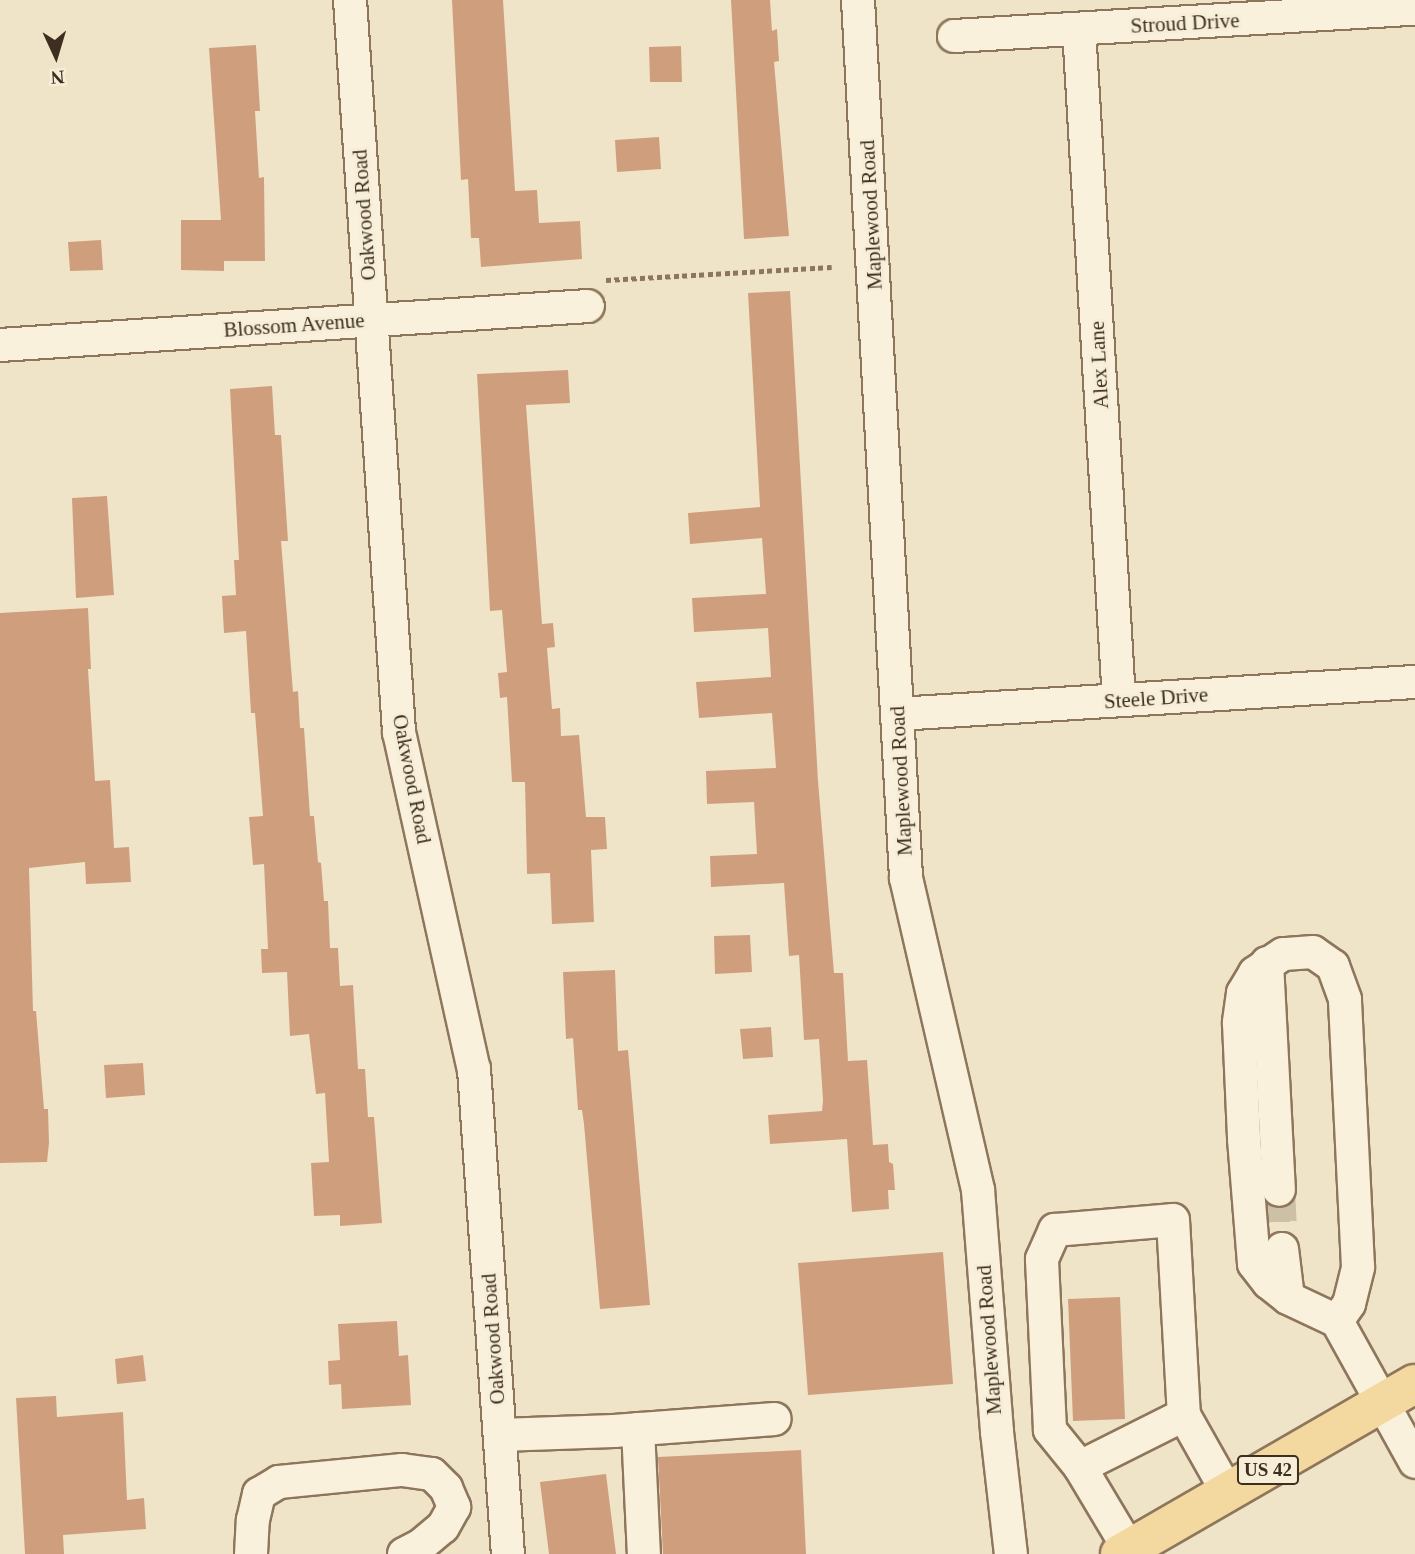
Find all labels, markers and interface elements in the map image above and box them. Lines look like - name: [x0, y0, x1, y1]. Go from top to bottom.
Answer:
- street label: Stroud Drive: [1130, 8, 1240, 38]
- north arrow: [21, 21, 91, 91]
- text: N: [50, 66, 65, 88]
- street label: Maplewood Road: [854, 139, 888, 291]
- street label: Oakwood Road: [347, 149, 381, 281]
- street label: Blossom Avenue: [222, 307, 366, 343]
- street label: Alex Lane: [1084, 320, 1114, 410]
- street label: Steele Drive: [1103, 682, 1209, 714]
- street label: Maplewood Road: [884, 705, 918, 857]
- street label: Oakwood Road: [387, 712, 437, 846]
- street label: Maplewood Road: [971, 1264, 1007, 1416]
- street label: Oakwood Road: [476, 1273, 510, 1405]
- road number: US 42: [1236, 1454, 1300, 1486]

